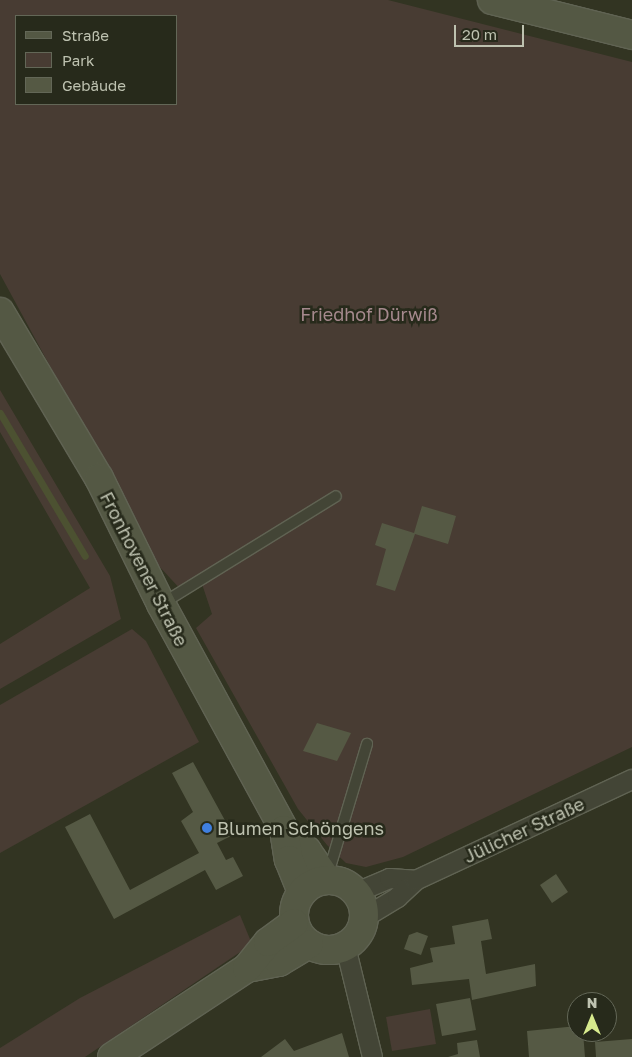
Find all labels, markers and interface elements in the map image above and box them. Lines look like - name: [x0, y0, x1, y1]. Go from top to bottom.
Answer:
- legend: [15, 15, 178, 105]
- scale bar: [457, 15, 527, 47]
- text: 20 m: [462, 25, 497, 43]
- text: Straße: [62, 26, 109, 44]
- text: Park: [62, 51, 94, 69]
- text: Gebäude: [62, 76, 126, 94]
- park label: Friedhof Dürwiß: [300, 303, 438, 325]
- street label: Fronhovener Straße: [96, 488, 192, 650]
- street label: Jülicher Straße: [460, 793, 588, 867]
- place label: Blumen Schöngens: [217, 817, 384, 839]
- marker: Blumen Schöngens: [201, 822, 213, 834]
- north arrow: [567, 992, 617, 1042]
- text: N: [587, 994, 597, 1011]

